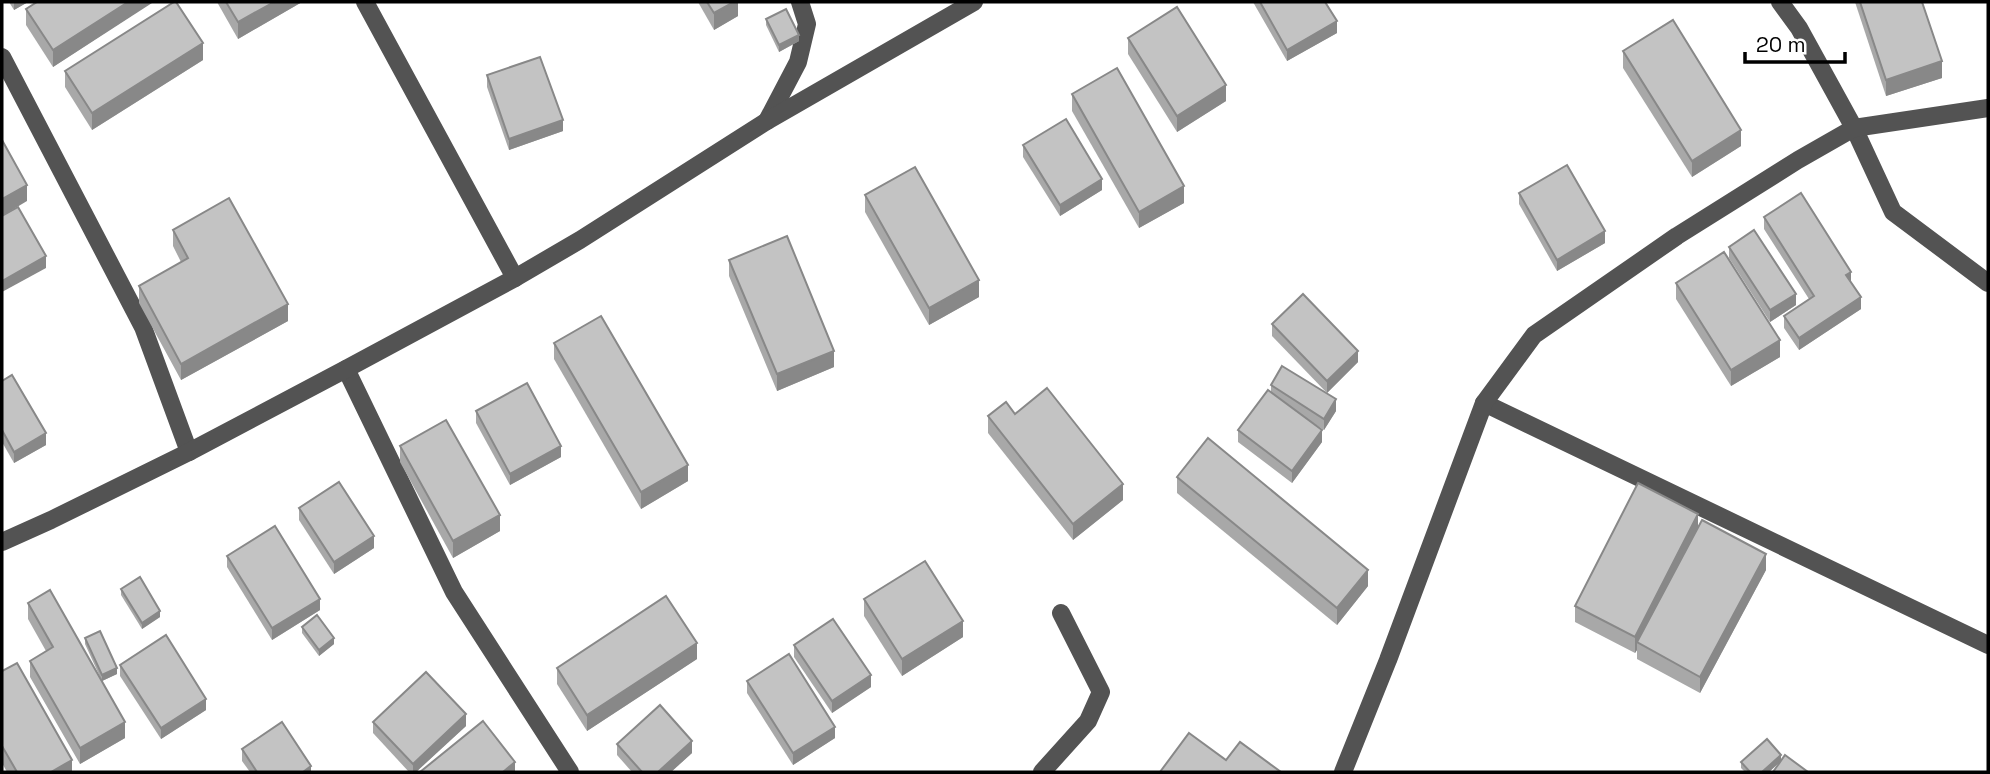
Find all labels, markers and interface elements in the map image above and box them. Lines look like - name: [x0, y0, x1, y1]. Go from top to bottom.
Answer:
- scale bar: [1745, 21, 1845, 65]
- text: 20 m: [1756, 31, 1806, 58]

